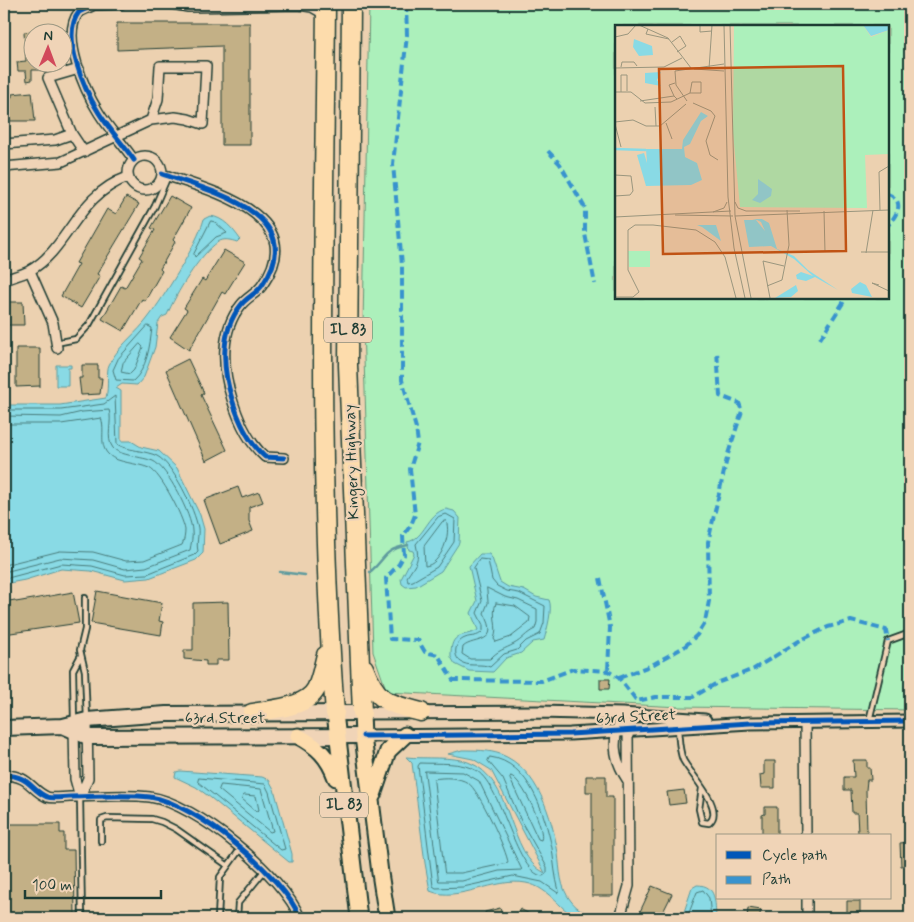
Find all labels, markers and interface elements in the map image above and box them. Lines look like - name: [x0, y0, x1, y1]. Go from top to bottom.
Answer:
- north arrow: [22, 22, 72, 72]
- inset map: [615, 25, 889, 299]
- text: N: [43, 27, 53, 45]
- road number: IL 83: [324, 318, 372, 342]
- street label: Kingery Highway: [339, 404, 366, 520]
- street label: 63rd Street: [595, 704, 677, 730]
- street label: 63rd Street: [185, 708, 266, 729]
- road number: IL 83: [320, 792, 368, 818]
- legend: [716, 834, 892, 900]
- text: Cycle path: [762, 846, 827, 866]
- scale bar: [25, 867, 161, 899]
- text: Path: [762, 870, 791, 890]
- text: 100 m: [32, 876, 72, 896]

